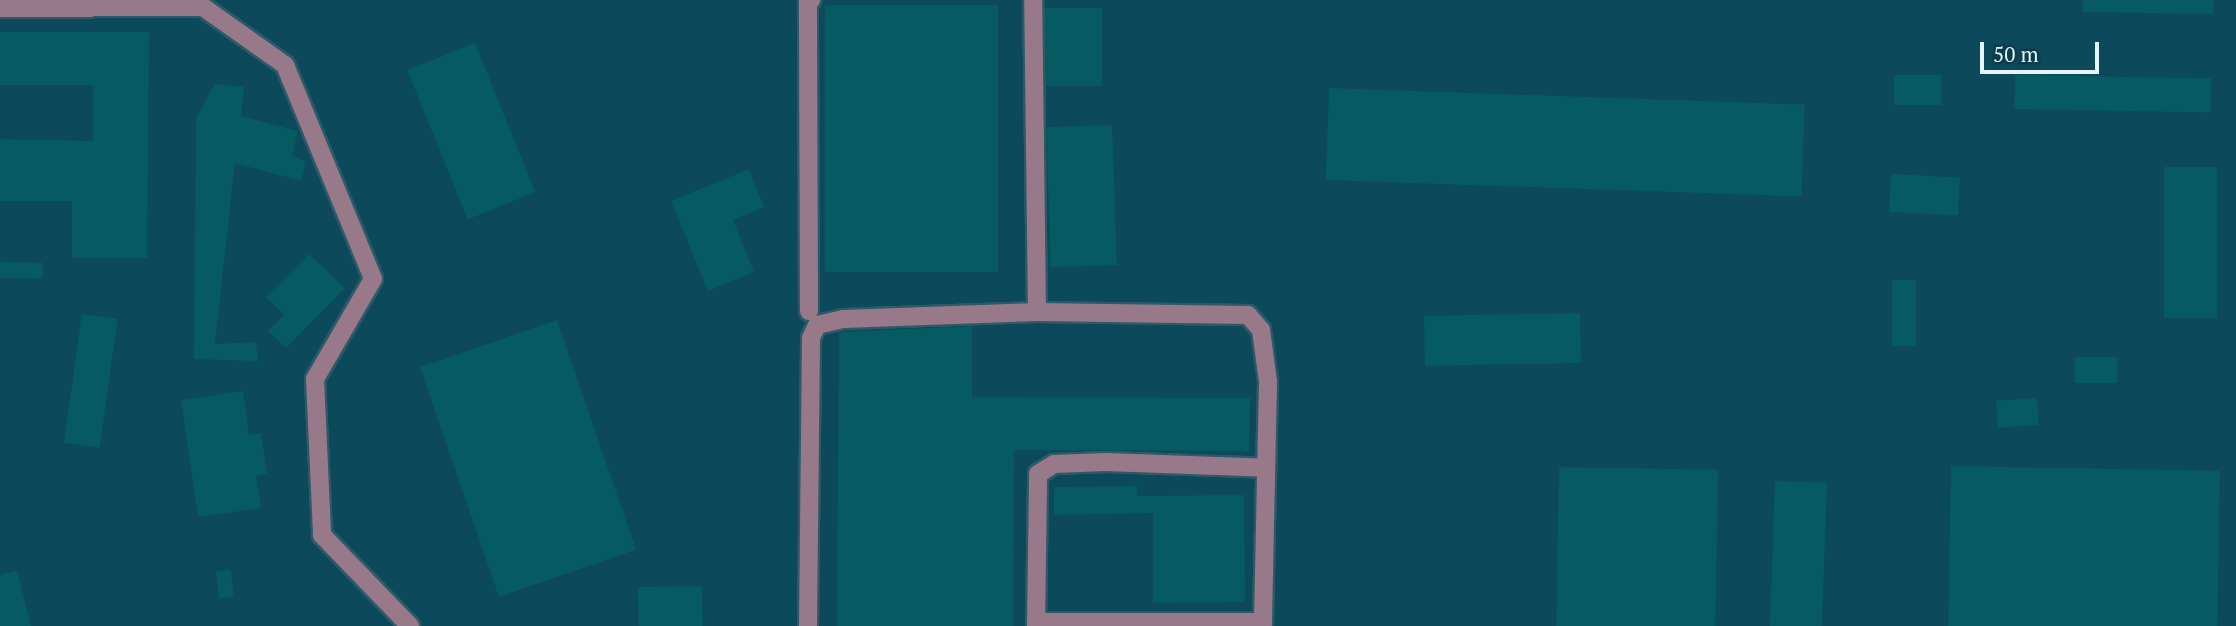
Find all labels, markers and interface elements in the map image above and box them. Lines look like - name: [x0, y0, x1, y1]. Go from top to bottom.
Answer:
- scale bar: [1984, 28, 2103, 72]
- text: 50 m: [1993, 40, 2039, 68]

